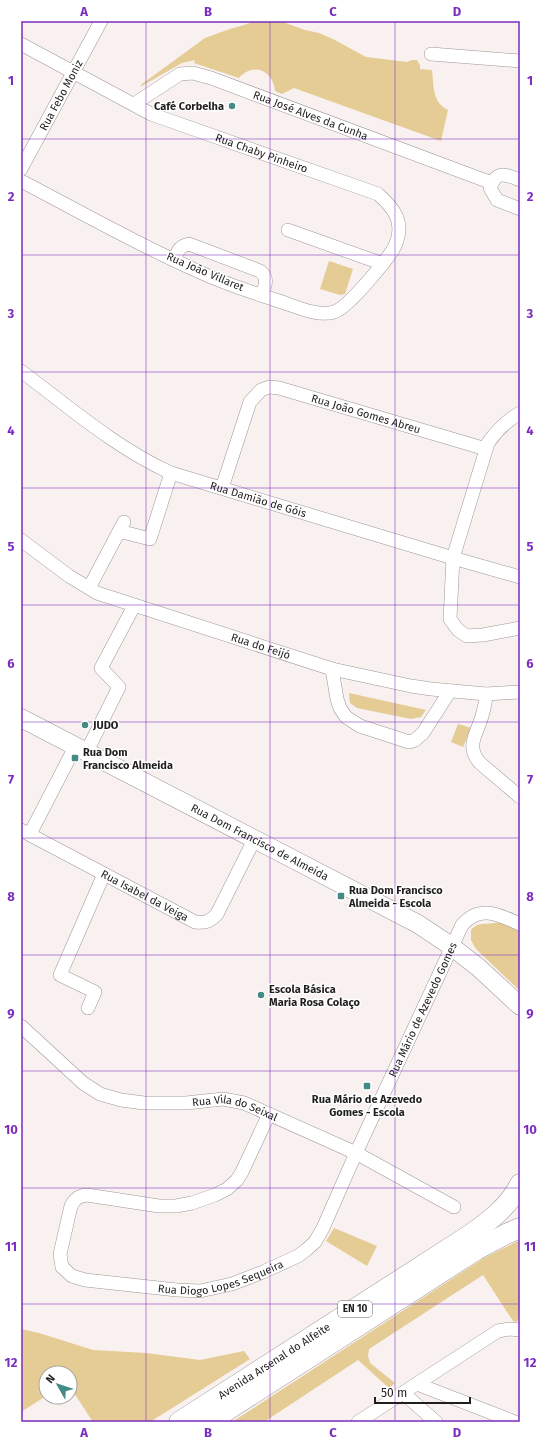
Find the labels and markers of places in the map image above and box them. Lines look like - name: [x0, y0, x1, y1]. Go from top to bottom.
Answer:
- place label: Café Corbelha: [154, 100, 224, 113]
- marker: Café Corbelha: [227, 101, 237, 111]
- place label: JUDO: [92, 719, 119, 732]
- marker: JUDO: [80, 720, 90, 730]
- place label: Rua Dom Francisco Almeida: [83, 746, 173, 772]
- marker: Rua Dom Francisco Almeida: [70, 753, 80, 763]
- place label: Rua Dom Francisco Almeida - Escola: [348, 884, 443, 910]
- marker: Rua Dom Francisco Almeida - Escola: [336, 891, 346, 901]
- place label: Escola Básica Maria Rosa Colaço: [269, 983, 361, 1009]
- marker: Escola Básica Maria Rosa Colaço: [256, 990, 266, 1000]
- marker: Rua Mário de Azevedo Gomes - Escola: [362, 1081, 372, 1091]
- place label: Rua Mário de Azevedo Gomes - Escola: [312, 1093, 423, 1119]

